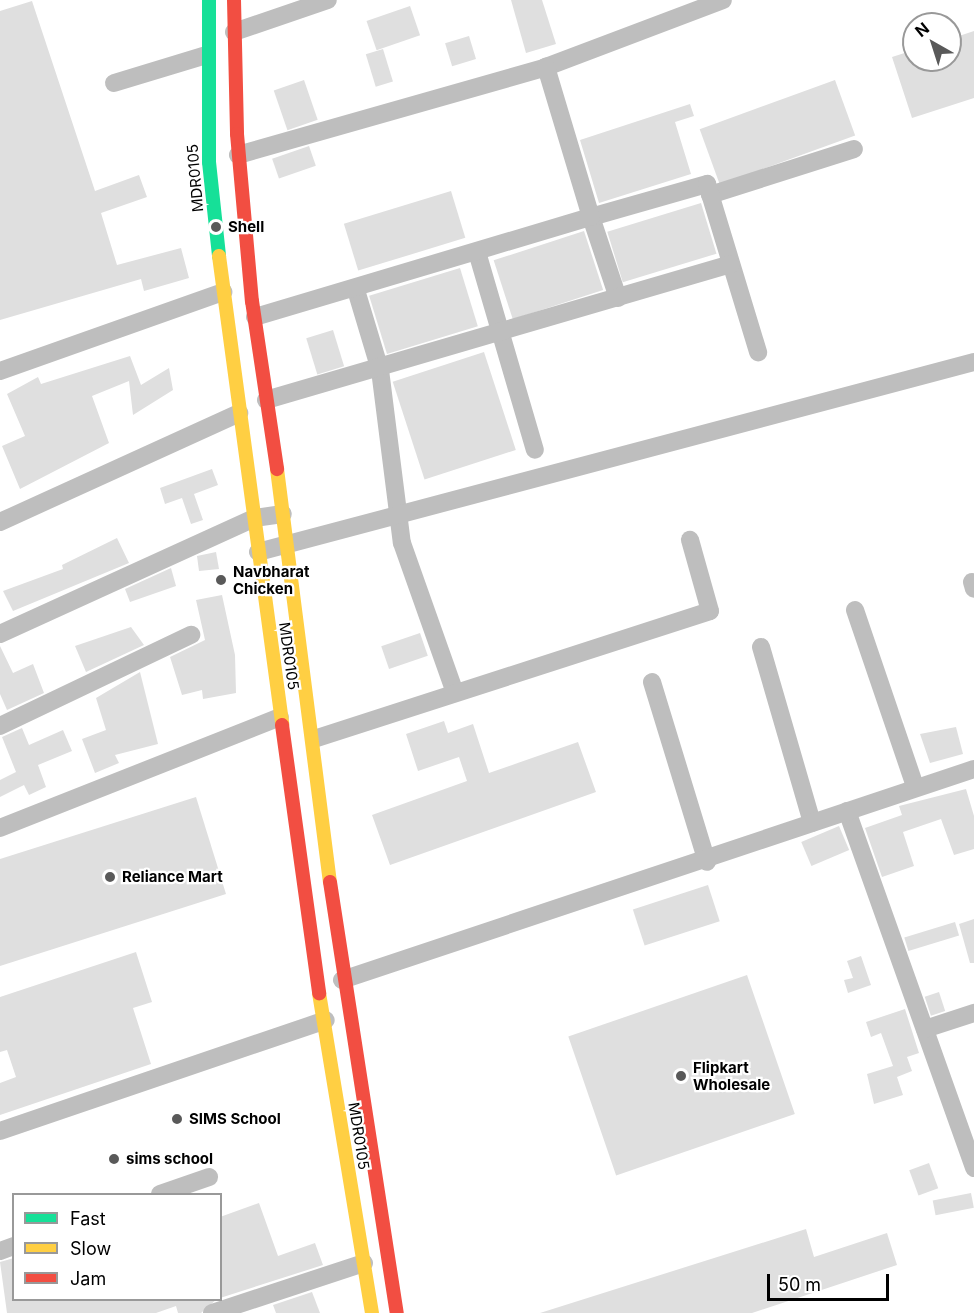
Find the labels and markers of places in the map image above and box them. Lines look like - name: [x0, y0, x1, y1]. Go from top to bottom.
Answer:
- place label: Shell: [228, 218, 264, 236]
- marker: Shell: [209, 220, 223, 234]
- place label: Navbharat Chicken: [233, 562, 310, 597]
- marker: Navbharat Chicken: [214, 573, 228, 587]
- place label: Reliance Mart: [122, 868, 223, 886]
- marker: Reliance Mart: [103, 870, 117, 884]
- place label: Flipkart Wholesale: [693, 1058, 770, 1093]
- marker: Flipkart Wholesale: [674, 1069, 688, 1083]
- place label: SIMS School: [189, 1110, 281, 1128]
- marker: SIMS School: [170, 1112, 184, 1126]
- place label: sims school: [126, 1150, 213, 1168]
- marker: sims school: [107, 1152, 121, 1166]

